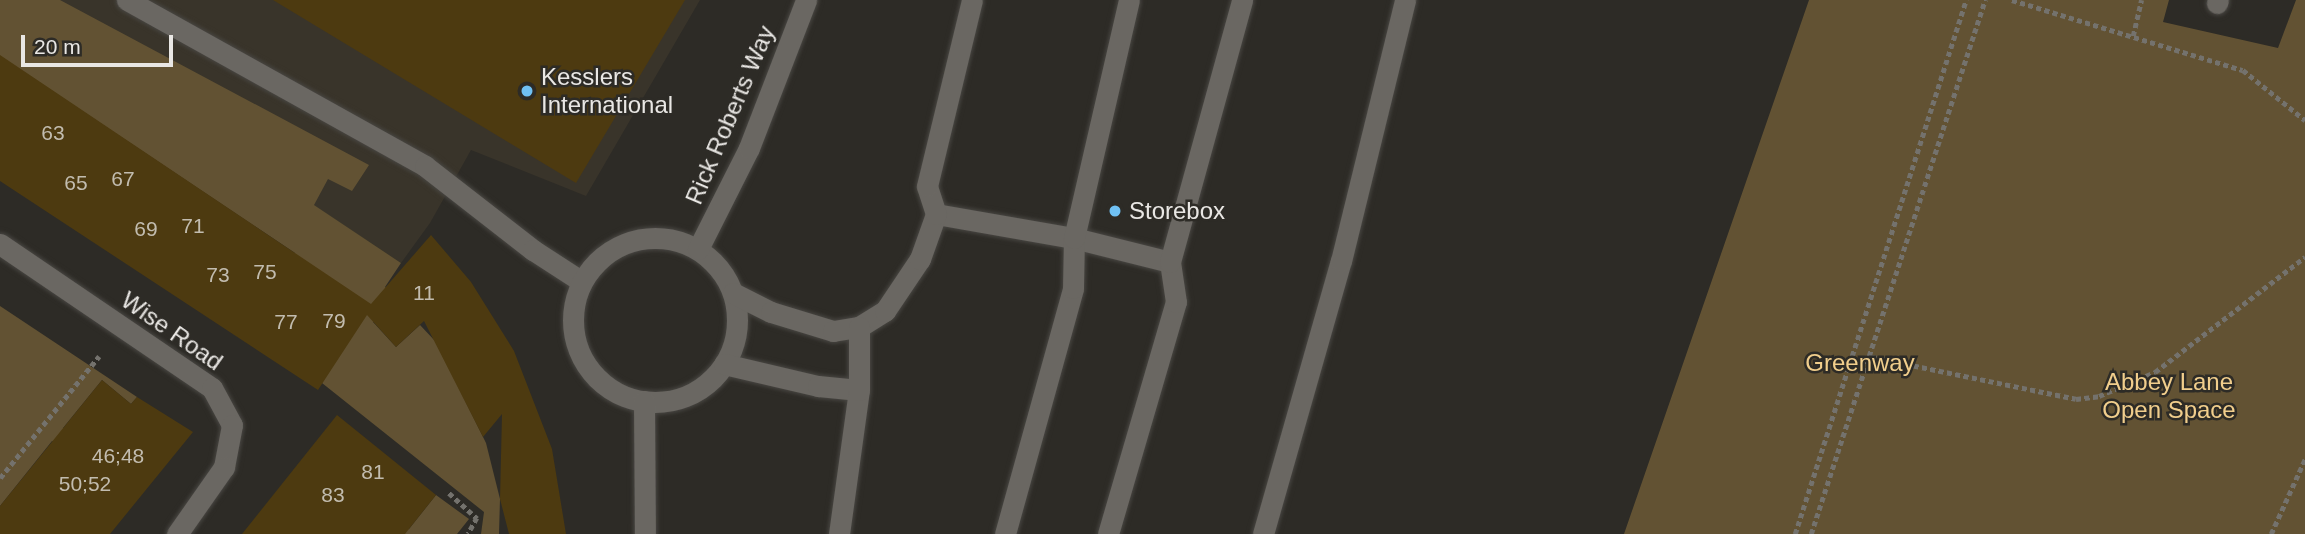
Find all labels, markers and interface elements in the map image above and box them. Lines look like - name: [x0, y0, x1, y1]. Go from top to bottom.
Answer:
- scale bar: [24, 21, 177, 65]
- street label: Rick Roberts Way: [679, 21, 781, 209]
- text: 20 m: [34, 35, 81, 58]
- place label: Kesslers International: [541, 63, 673, 119]
- marker: Kesslers International: [519, 83, 535, 99]
- house number: 63: [41, 120, 65, 146]
- house number: 67: [111, 166, 135, 192]
- house number: 65: [64, 170, 88, 196]
- place label: Storebox: [1129, 197, 1225, 225]
- marker: Storebox: [1107, 203, 1123, 219]
- house number: 71: [181, 213, 205, 239]
- house number: 69: [134, 216, 158, 242]
- house number: 75: [253, 259, 277, 285]
- house number: 73: [206, 262, 230, 288]
- house number: 11: [413, 280, 435, 306]
- street label: Wise Road: [116, 286, 228, 376]
- house number: 79: [322, 308, 346, 334]
- house number: 77: [274, 309, 298, 335]
- park label: Greenway: [1805, 349, 1915, 377]
- park label: Abbey Lane Open Space: [2102, 368, 2236, 424]
- house number: 46;48: [92, 443, 144, 469]
- house number: 81: [361, 459, 385, 485]
- house number: 50;52: [59, 471, 111, 497]
- house number: 83: [321, 482, 345, 508]

